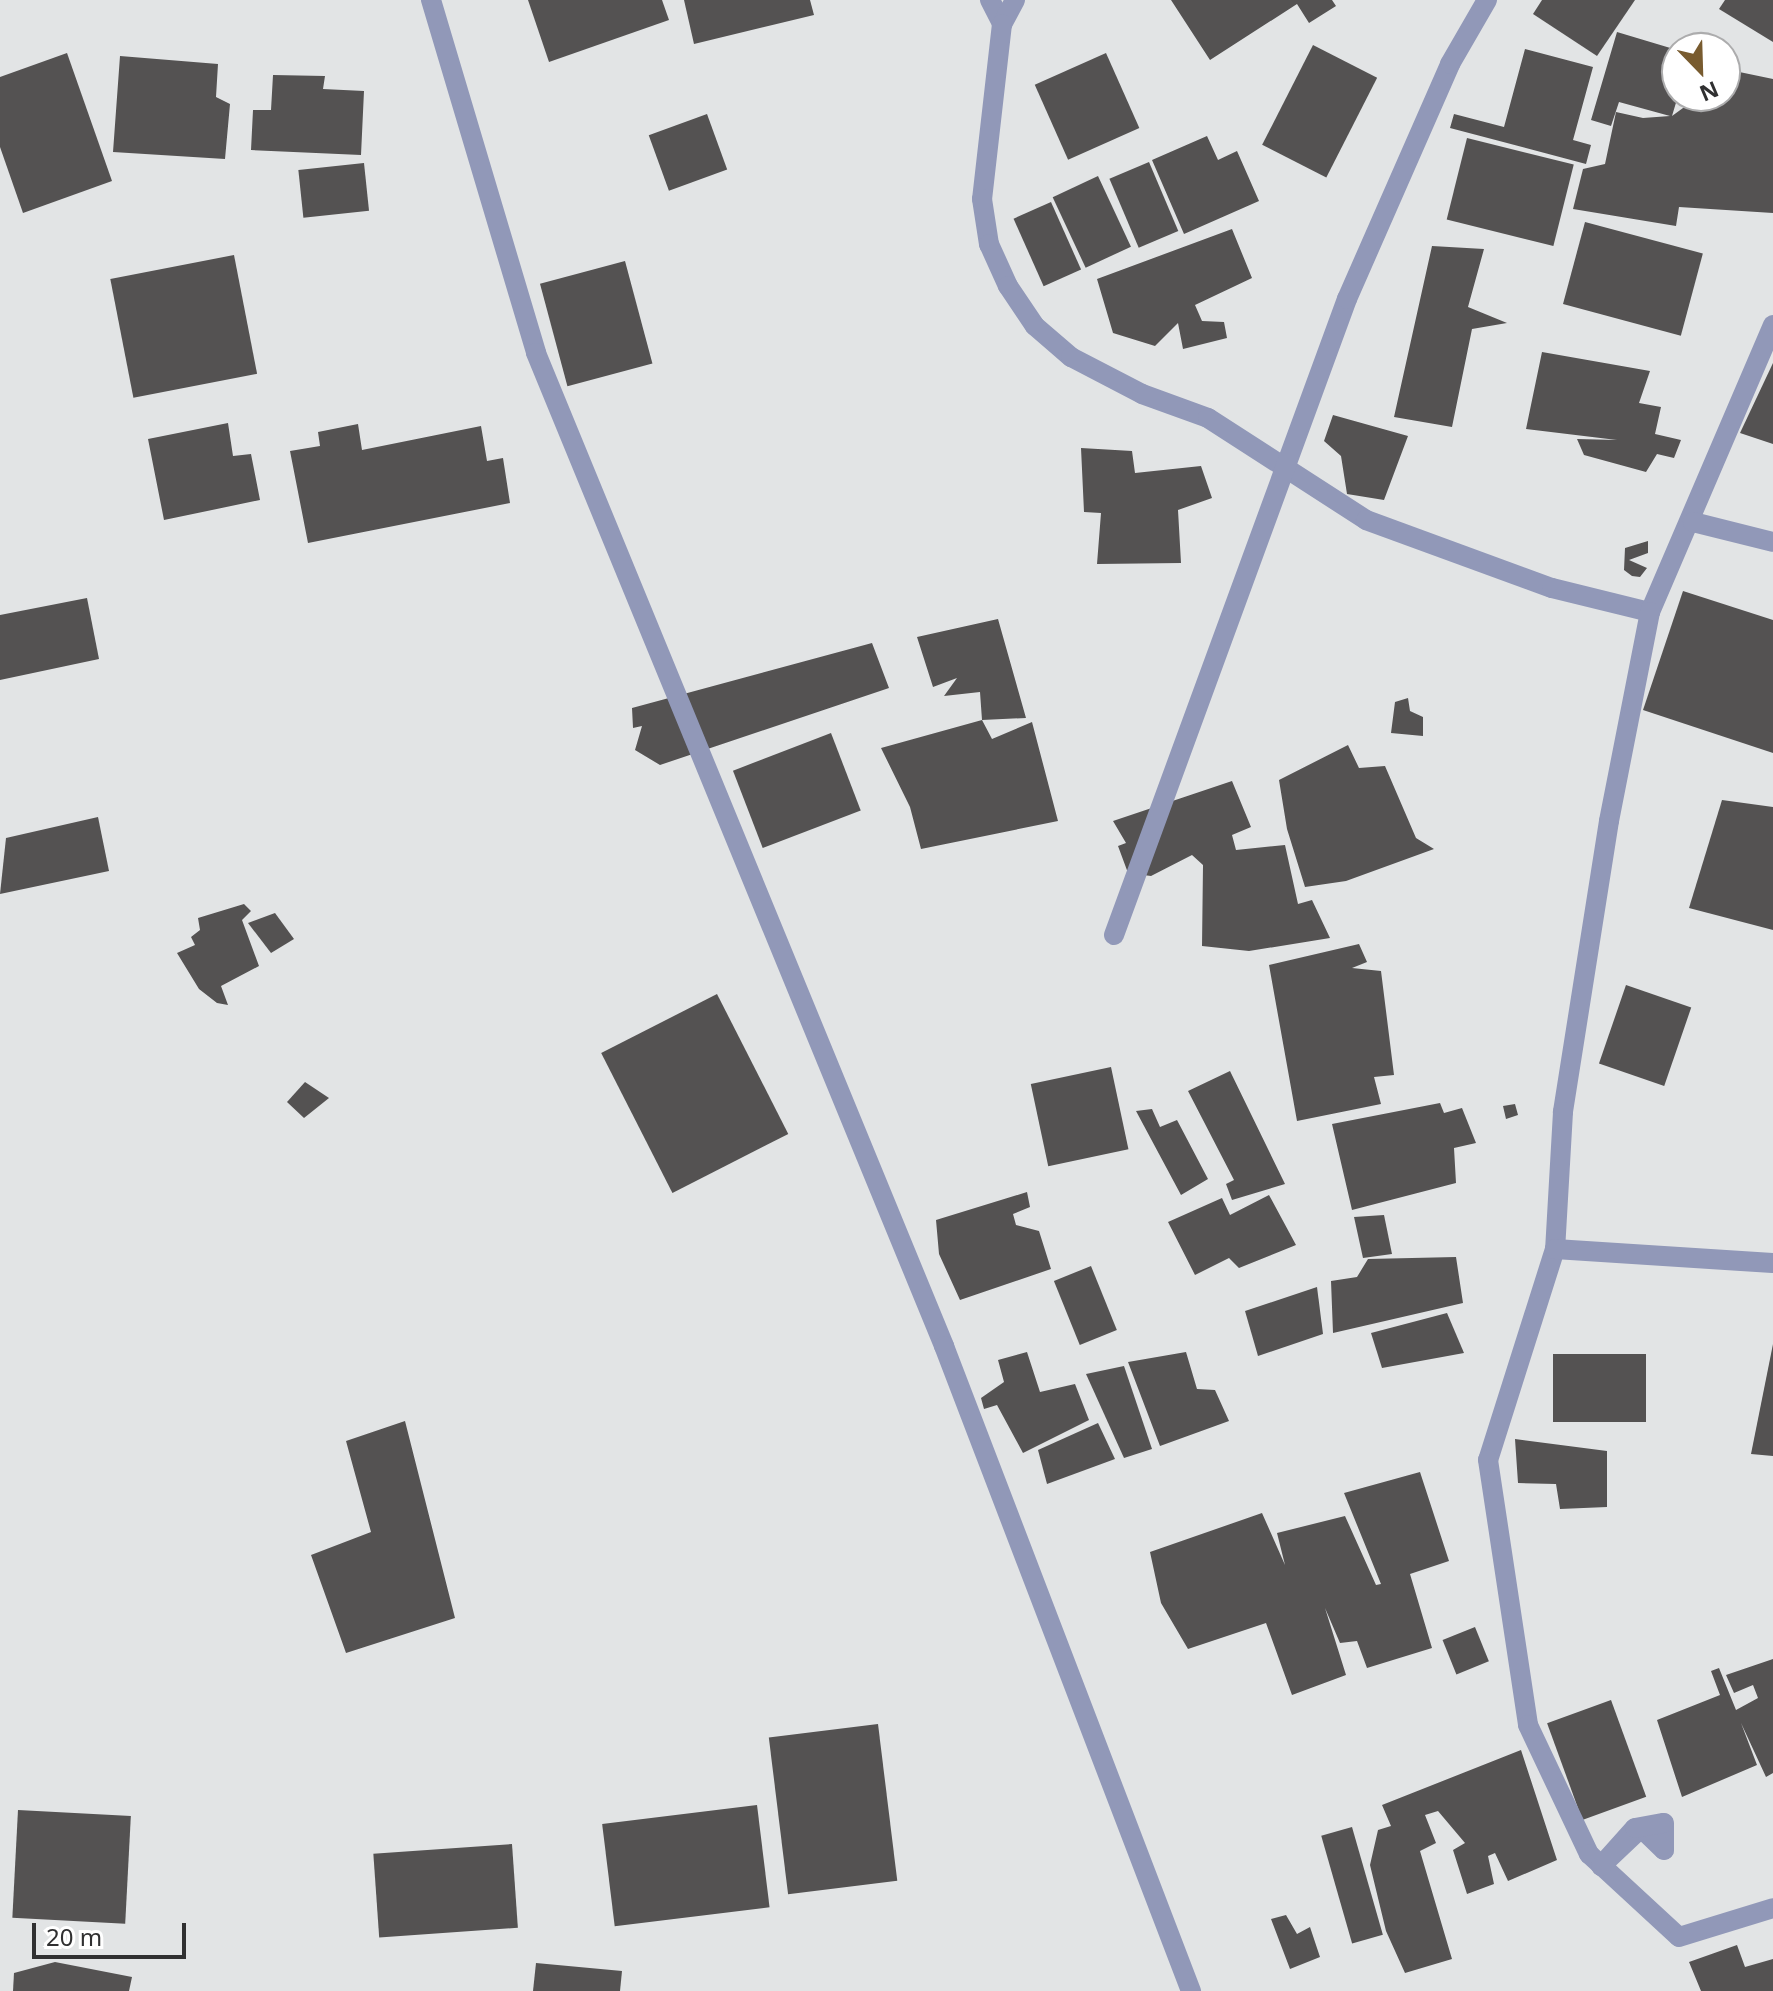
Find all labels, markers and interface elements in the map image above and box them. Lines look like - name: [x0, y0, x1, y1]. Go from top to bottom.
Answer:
- north arrow: [1661, 32, 1741, 112]
- text: N: [1696, 75, 1724, 110]
- scale bar: [36, 1907, 190, 1957]
- text: 20 m: [46, 1920, 102, 1953]

